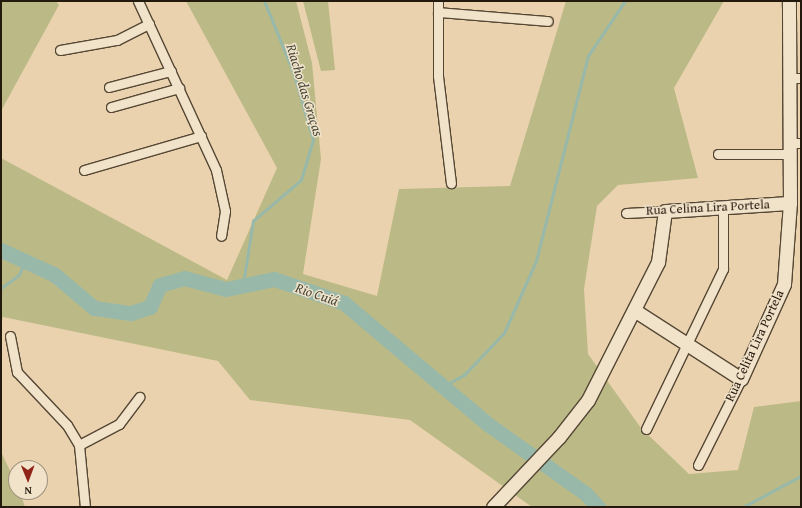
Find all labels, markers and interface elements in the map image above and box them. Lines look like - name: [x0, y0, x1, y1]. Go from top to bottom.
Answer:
- water label: Riacho das Graças: [283, 42, 327, 138]
- street label: Rua Celina Lira Portela: [646, 197, 770, 219]
- water label: Rio Cuiá: [293, 279, 341, 309]
- street label: Rua Celita Lira Portela: [722, 288, 788, 404]
- north arrow: [8, 460, 48, 500]
- text: N: [24, 483, 32, 499]

